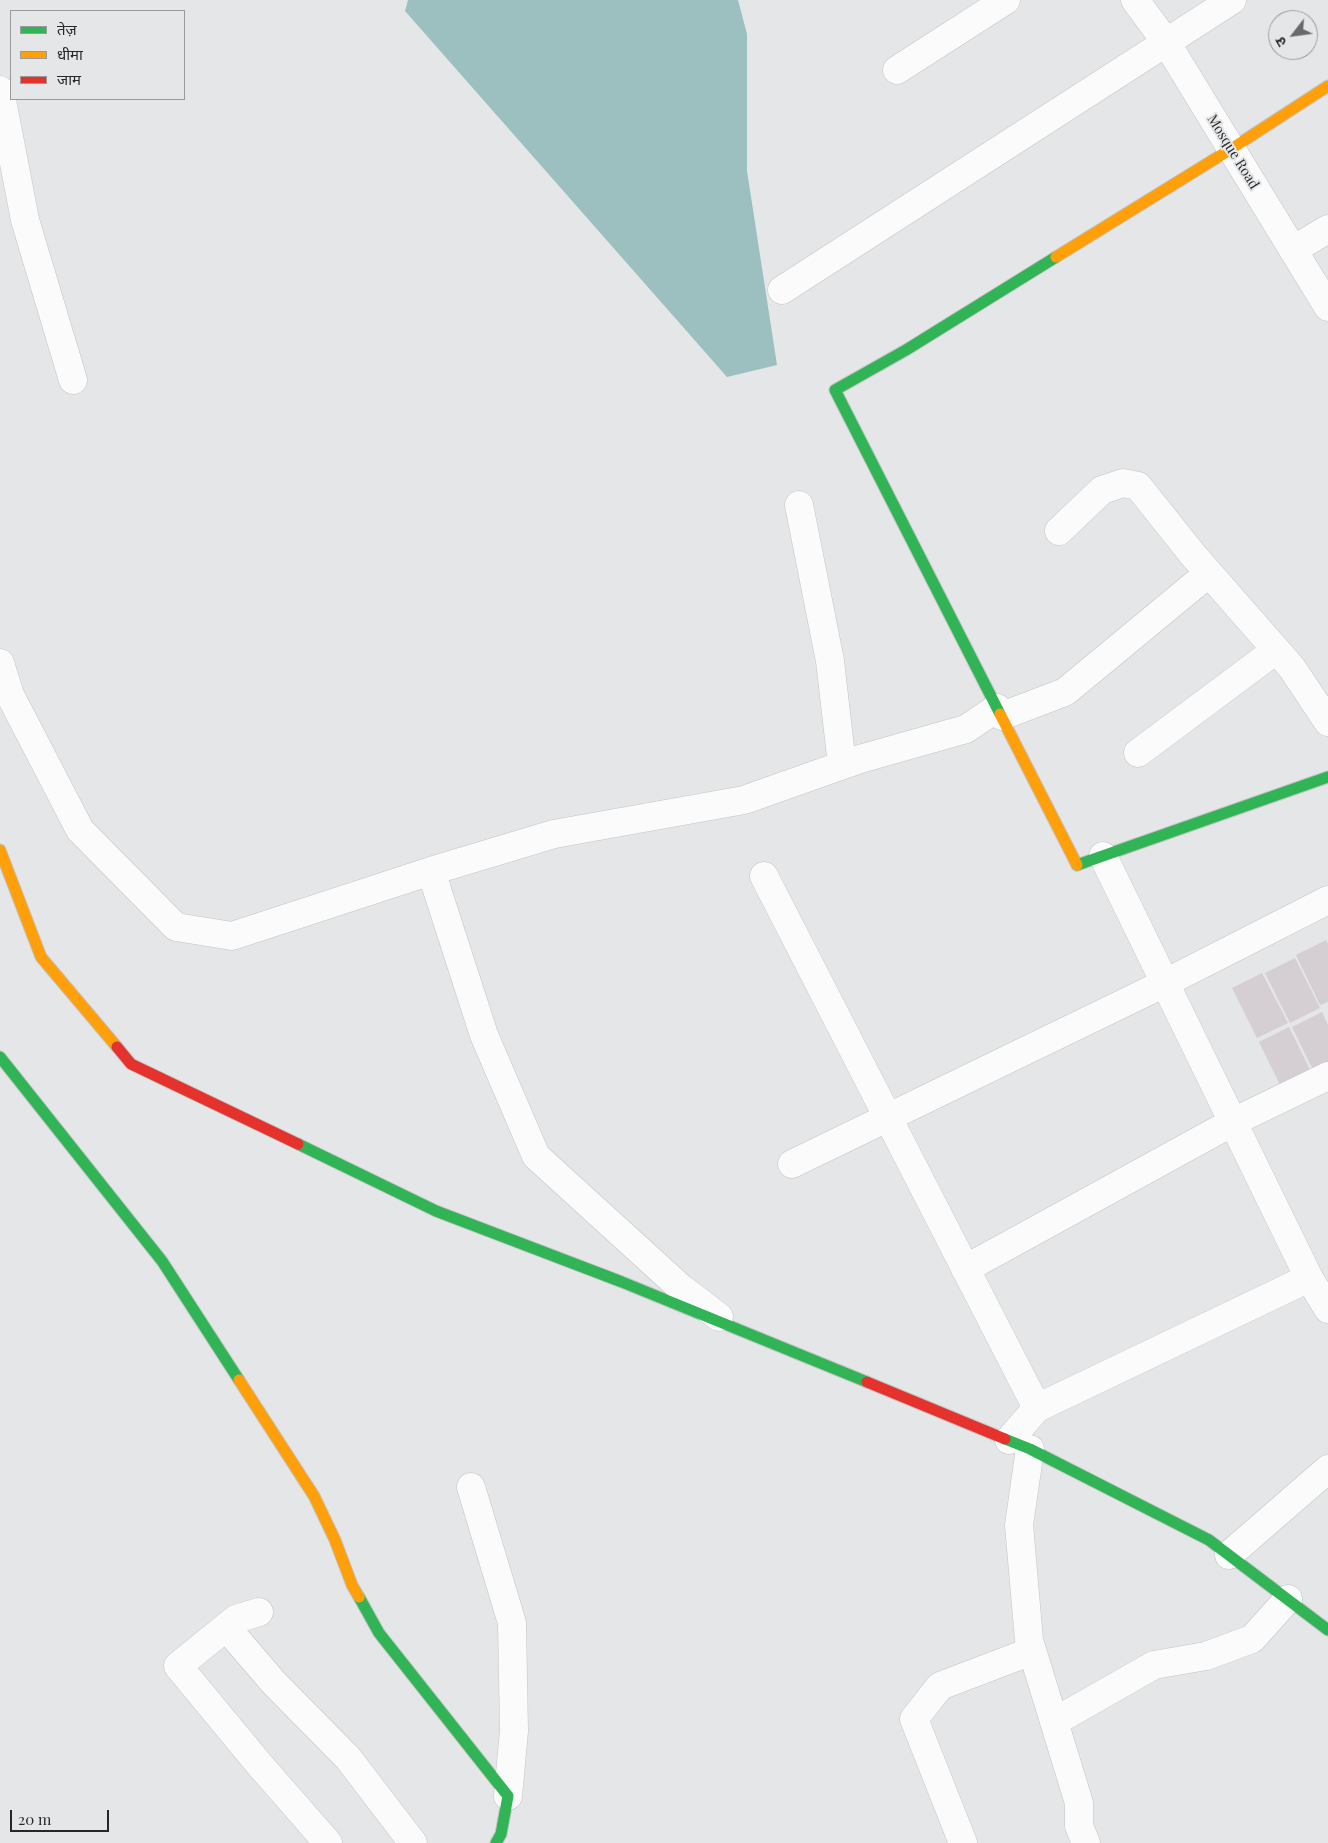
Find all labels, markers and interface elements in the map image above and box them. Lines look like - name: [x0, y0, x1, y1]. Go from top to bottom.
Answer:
- legend: [10, 10, 185, 100]
- north arrow: [1268, 10, 1318, 60]
- text: तेज़: [57, 19, 77, 39]
- text: उ: [1270, 34, 1291, 51]
- text: धीमा: [57, 44, 83, 64]
- text: जाम: [57, 69, 81, 89]
- street label: Mosque Road: [1204, 112, 1262, 192]
- scale bar: [12, 1800, 111, 1832]
- text: 20 m: [18, 1809, 51, 1829]

